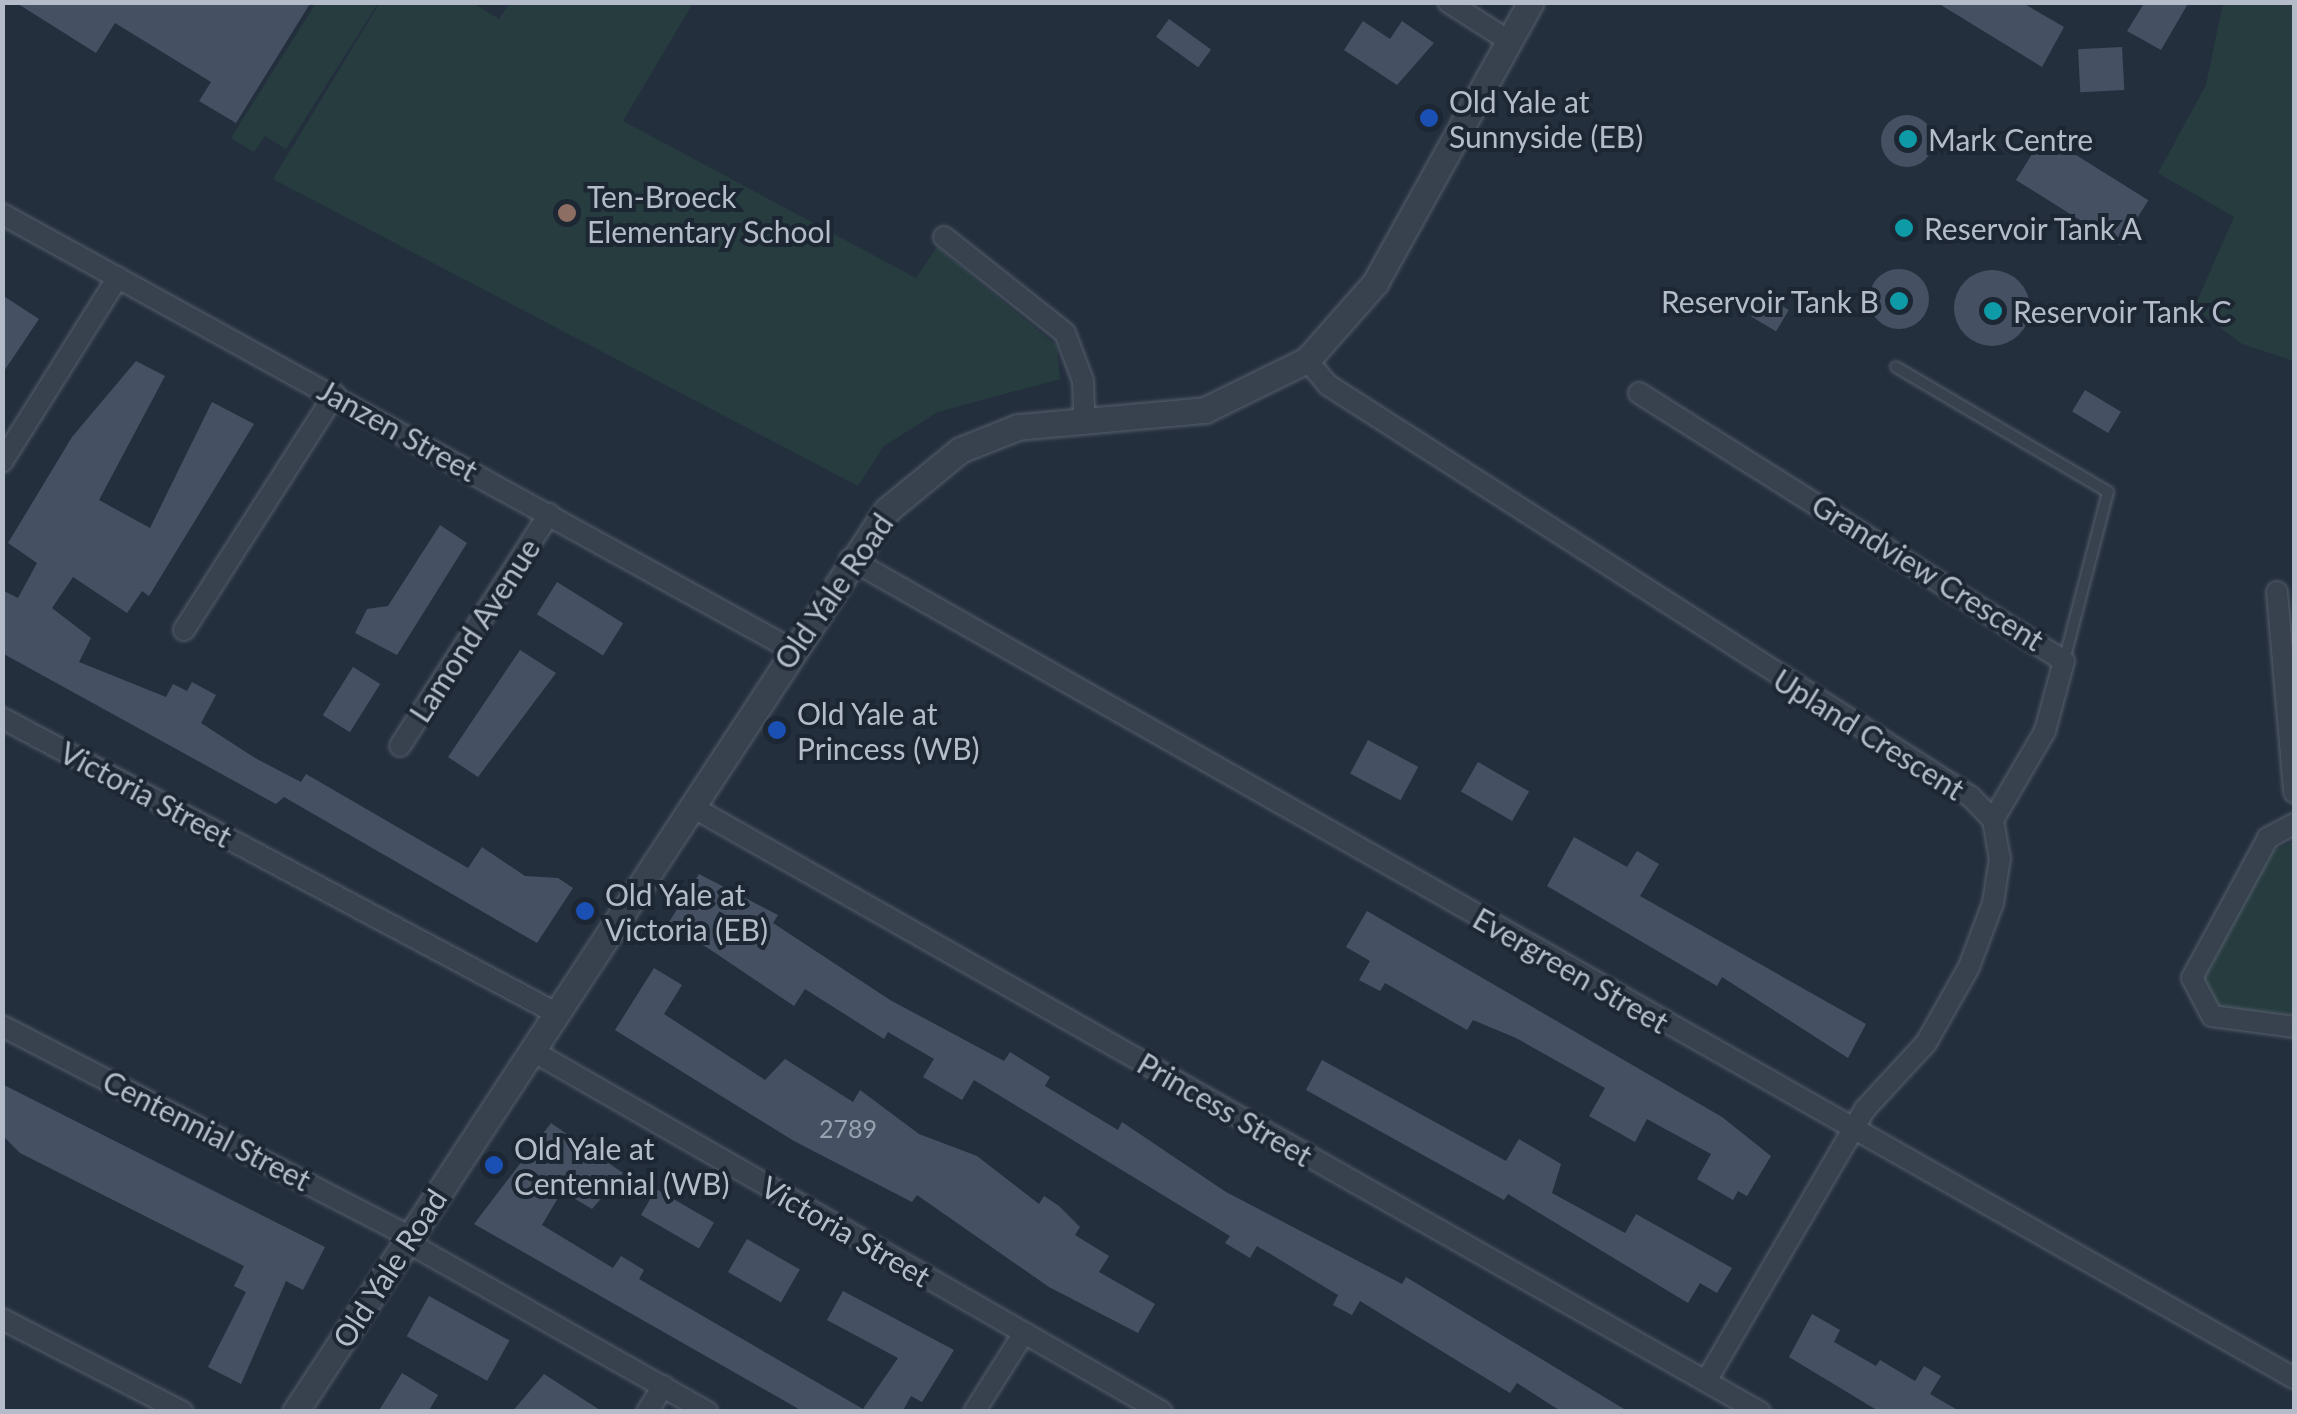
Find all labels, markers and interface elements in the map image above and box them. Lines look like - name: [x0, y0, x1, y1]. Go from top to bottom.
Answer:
- place label: Old Yale at Sunnyside (EB): [1449, 83, 1643, 154]
- marker: Old Yale at Sunnyside (EB): [1418, 107, 1440, 129]
- place label: Mark Centre: [1928, 121, 2093, 157]
- marker: Mark Centre: [1897, 128, 1919, 150]
- place label: Ten-Broeck Elementary School: [587, 178, 832, 248]
- marker: Ten-Broeck Elementary School: [556, 202, 578, 224]
- place label: Reservoir Tank A: [1924, 210, 2144, 246]
- marker: Reservoir Tank A: [1893, 217, 1915, 239]
- place label: Reservoir Tank B: [1659, 283, 1879, 319]
- marker: Reservoir Tank B: [1888, 290, 1910, 312]
- place label: Reservoir Tank C: [2013, 293, 2233, 329]
- marker: Reservoir Tank C: [1982, 300, 2004, 322]
- street label: Janzen Street: [312, 372, 484, 488]
- street label: Grandview Crescent: [1805, 486, 2051, 658]
- street label: Old Yale Road: [766, 506, 900, 676]
- street label: Lamond Avenue: [401, 531, 547, 729]
- street label: Upland Crescent: [1767, 661, 1971, 807]
- place label: Old Yale at Princess (WB): [797, 695, 980, 766]
- marker: Old Yale at Princess (WB): [766, 719, 788, 741]
- street label: Victoria Street: [54, 734, 238, 854]
- place label: Old Yale at Victoria (EB): [605, 876, 768, 946]
- marker: Old Yale at Victoria (EB): [574, 900, 596, 922]
- street label: Evergreen Street: [1467, 900, 1675, 1040]
- street label: Princess Street: [1132, 1045, 1318, 1173]
- street label: Centennial Street: [97, 1062, 317, 1198]
- house number: 2789: [819, 1113, 877, 1143]
- place label: Old Yale at Centennial (WB): [514, 1130, 729, 1200]
- marker: Old Yale at Centennial (WB): [483, 1154, 505, 1176]
- street label: Victoria Street: [755, 1168, 937, 1294]
- street label: Old Yale Road: [324, 1182, 454, 1354]

